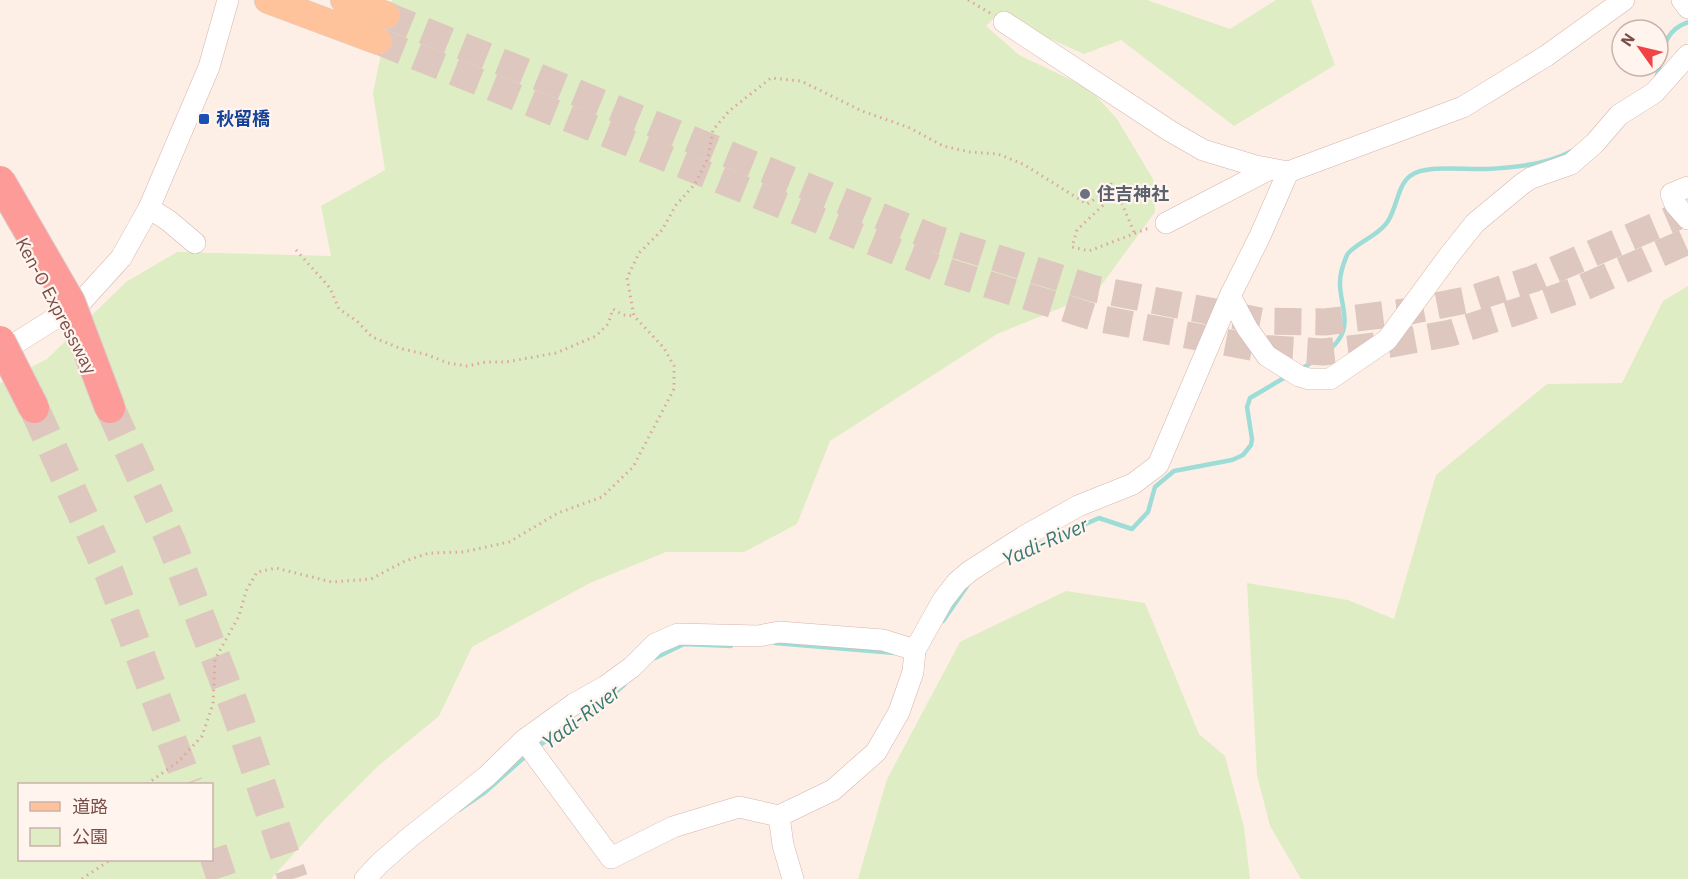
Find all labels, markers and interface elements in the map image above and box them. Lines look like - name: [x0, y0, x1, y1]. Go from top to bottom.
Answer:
- north arrow: [1610, 18, 1670, 78]
- text: N: [1616, 29, 1639, 50]
- place label: 秋留橋: [216, 107, 270, 130]
- marker: 秋留橋: [197, 112, 211, 126]
- place label: 住吉神社: [1097, 182, 1169, 205]
- marker: 住吉神社: [1078, 187, 1092, 201]
- street label: Ken-O Expressway: [11, 234, 102, 378]
- water label: Yadi-River: [998, 510, 1093, 572]
- water label: Yadi-River: [536, 678, 626, 755]
- legend: [18, 783, 213, 861]
- text: 道路: [72, 795, 108, 818]
- text: 公園: [72, 825, 108, 848]

